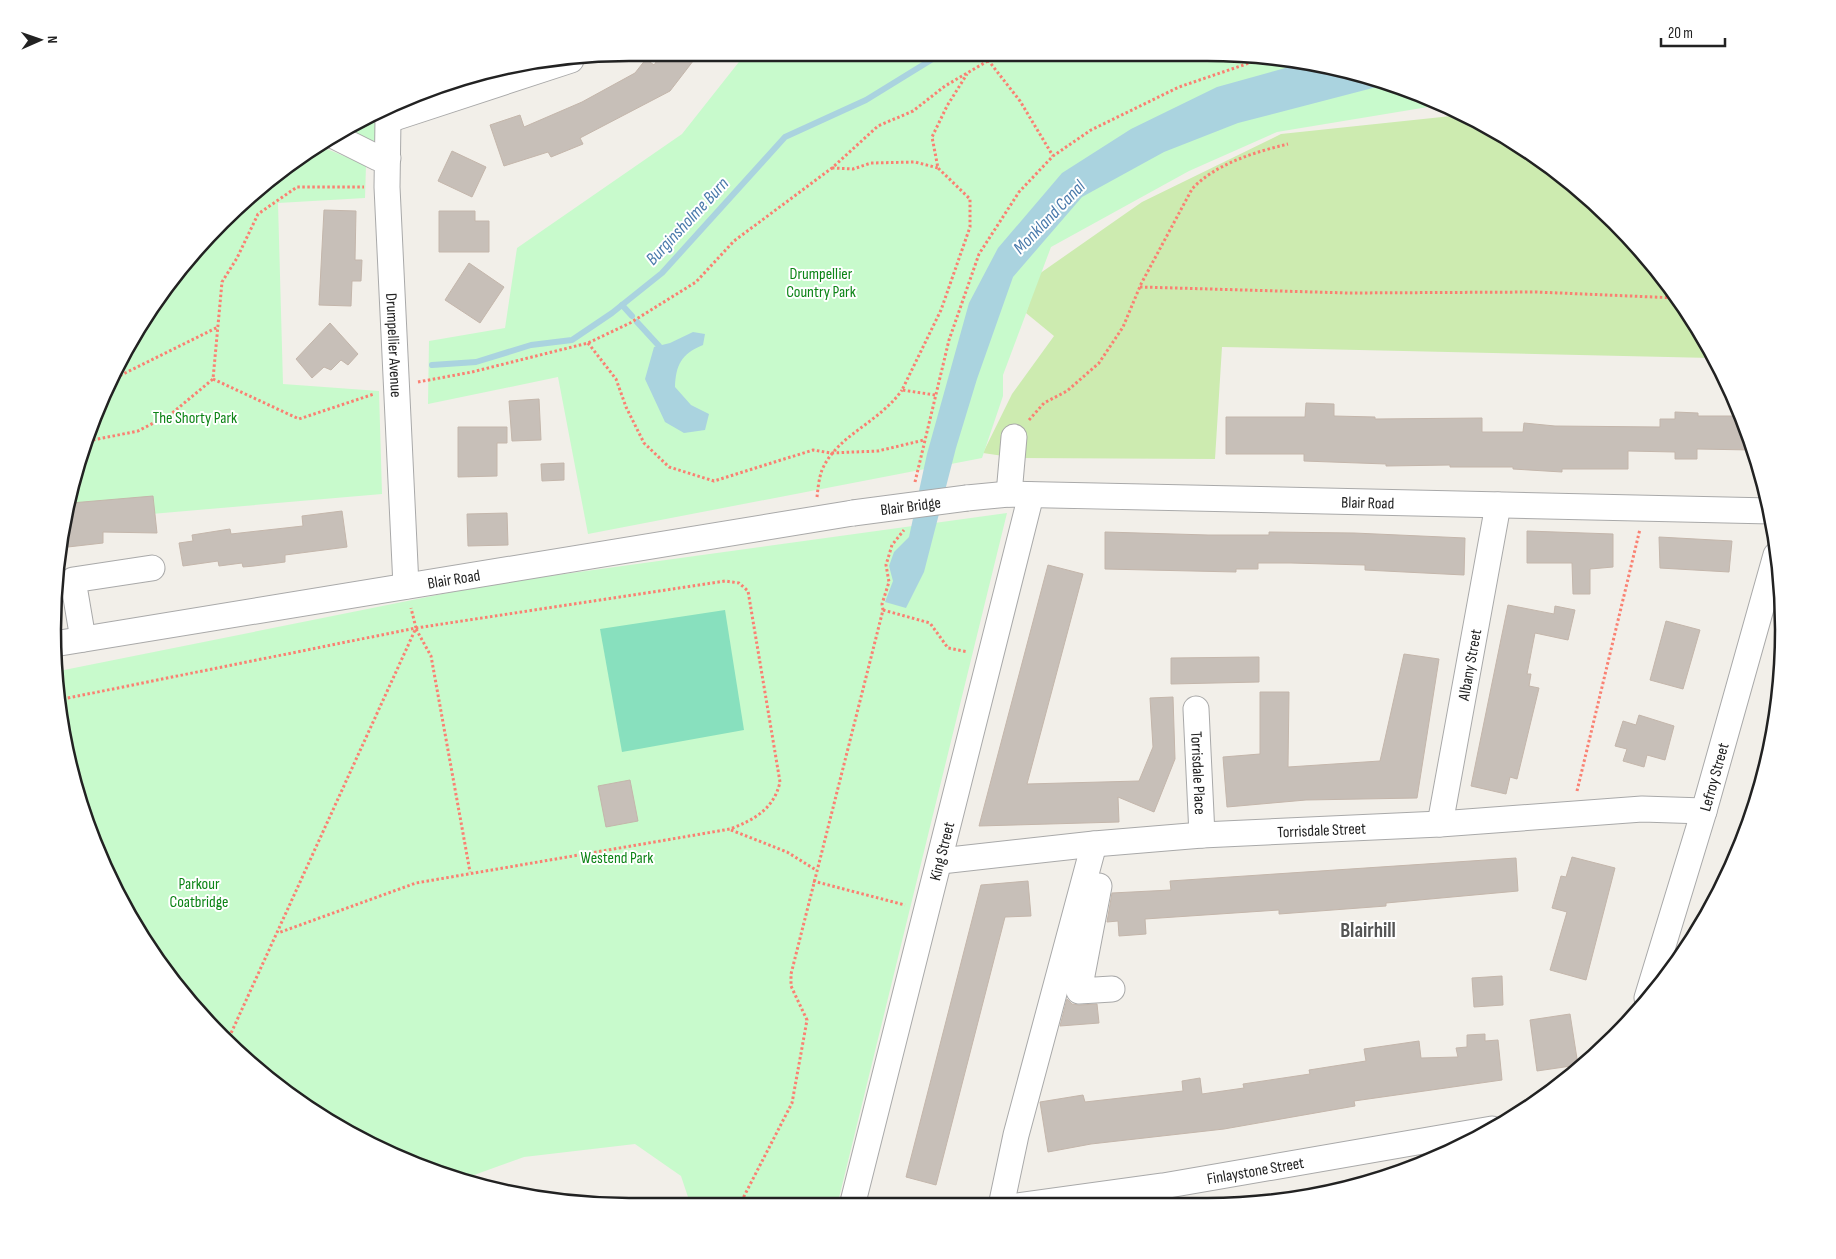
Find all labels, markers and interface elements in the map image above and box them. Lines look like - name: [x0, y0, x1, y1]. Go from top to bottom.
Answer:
- north arrow: [15, 15, 65, 65]
- scale bar: [1661, 15, 1725, 47]
- text: 20 m: [1668, 24, 1693, 43]
- text: N: [44, 36, 61, 44]
- water label: Burginsholme Burn: [642, 173, 733, 269]
- water label: Monkland Canal: [1009, 176, 1090, 259]
- park label: Drumpellier Country Park: [786, 265, 856, 302]
- street label: Drumpellier Avenue: [381, 293, 405, 398]
- park label: The Shorty Park: [153, 409, 237, 428]
- street label: Blair Road: [1341, 493, 1394, 514]
- street label: Blair Bridge: [879, 494, 942, 520]
- street label: Blair Road: [426, 566, 482, 594]
- street label: Albany Street: [1454, 628, 1486, 703]
- street label: Torrisdale Place: [1186, 731, 1209, 815]
- street label: Lefroy Street: [1696, 741, 1734, 814]
- street label: Torrisdale Street: [1277, 819, 1366, 843]
- street label: King Street: [926, 820, 959, 883]
- park label: Westend Park: [581, 849, 653, 868]
- park label: Parkour Coatbridge: [170, 875, 228, 912]
- district label: Blairhill: [1340, 918, 1396, 943]
- street label: Finlaystone Street: [1206, 1154, 1306, 1189]

